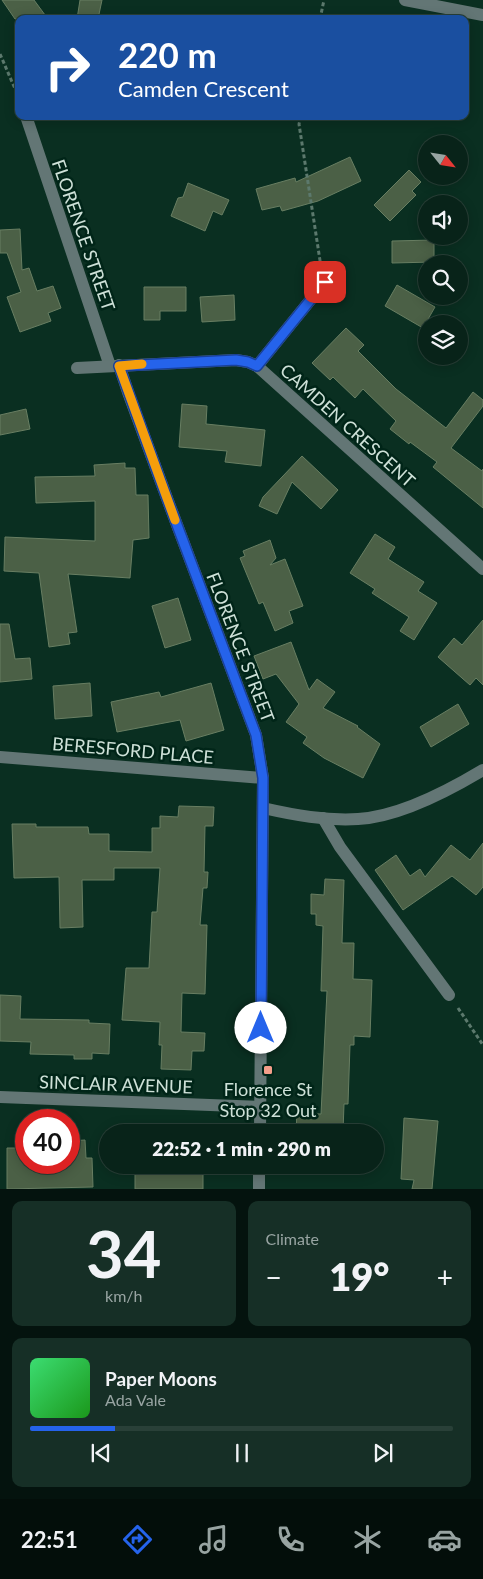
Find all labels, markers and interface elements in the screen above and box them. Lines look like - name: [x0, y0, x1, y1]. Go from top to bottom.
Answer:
- text: 220 m: [118, 33, 217, 75]
- icon: right: [35, 35, 100, 100]
- text: Camden Crescent: [118, 75, 289, 102]
- north arrow: [418, 135, 468, 185]
- map controls: [418, 135, 468, 365]
- street label: FLORENCE STREET: [48, 156, 120, 314]
- button: sound: [418, 195, 468, 245]
- button: search: [418, 255, 468, 305]
- pin: [304, 261, 346, 303]
- icon: arrive: [311, 268, 339, 296]
- button: layers: [418, 315, 468, 365]
- street label: CAMDEN CRESCENT: [276, 359, 420, 492]
- street label: FLORENCE STREET: [202, 569, 280, 725]
- street label: BERESFORD PLACE: [51, 732, 215, 768]
- position arrow: [234, 1001, 286, 1053]
- marker: Florence St Stop 32 Out: [262, 1064, 274, 1076]
- street label: SINCLAIR AVENUE: [39, 1070, 193, 1098]
- place label: Florence St Stop 32 Out: [220, 1078, 317, 1121]
- speed limit sign: 40: [15, 1109, 80, 1174]
- text: 22:52 · 1 min · 290 m: [152, 1137, 331, 1160]
- text: 34: [86, 1214, 161, 1292]
- text: Climate: [266, 1229, 319, 1248]
- text: 19°: [329, 1253, 389, 1299]
- text: −: [266, 1260, 282, 1294]
- text: +: [437, 1260, 453, 1294]
- text: km/h: [105, 1286, 142, 1305]
- text: Paper Moons: [105, 1367, 217, 1390]
- text: Ada Vale: [105, 1390, 166, 1409]
- icon: previous: [87, 1439, 115, 1467]
- icon: pause: [228, 1439, 256, 1467]
- icon: next: [369, 1439, 397, 1467]
- icon: directions: [120, 1522, 155, 1557]
- icon: music: [196, 1522, 231, 1557]
- icon: phone: [273, 1522, 308, 1557]
- icon: climate: [350, 1522, 385, 1557]
- icon: car: [427, 1522, 462, 1557]
- text: 22:51: [21, 1526, 78, 1553]

